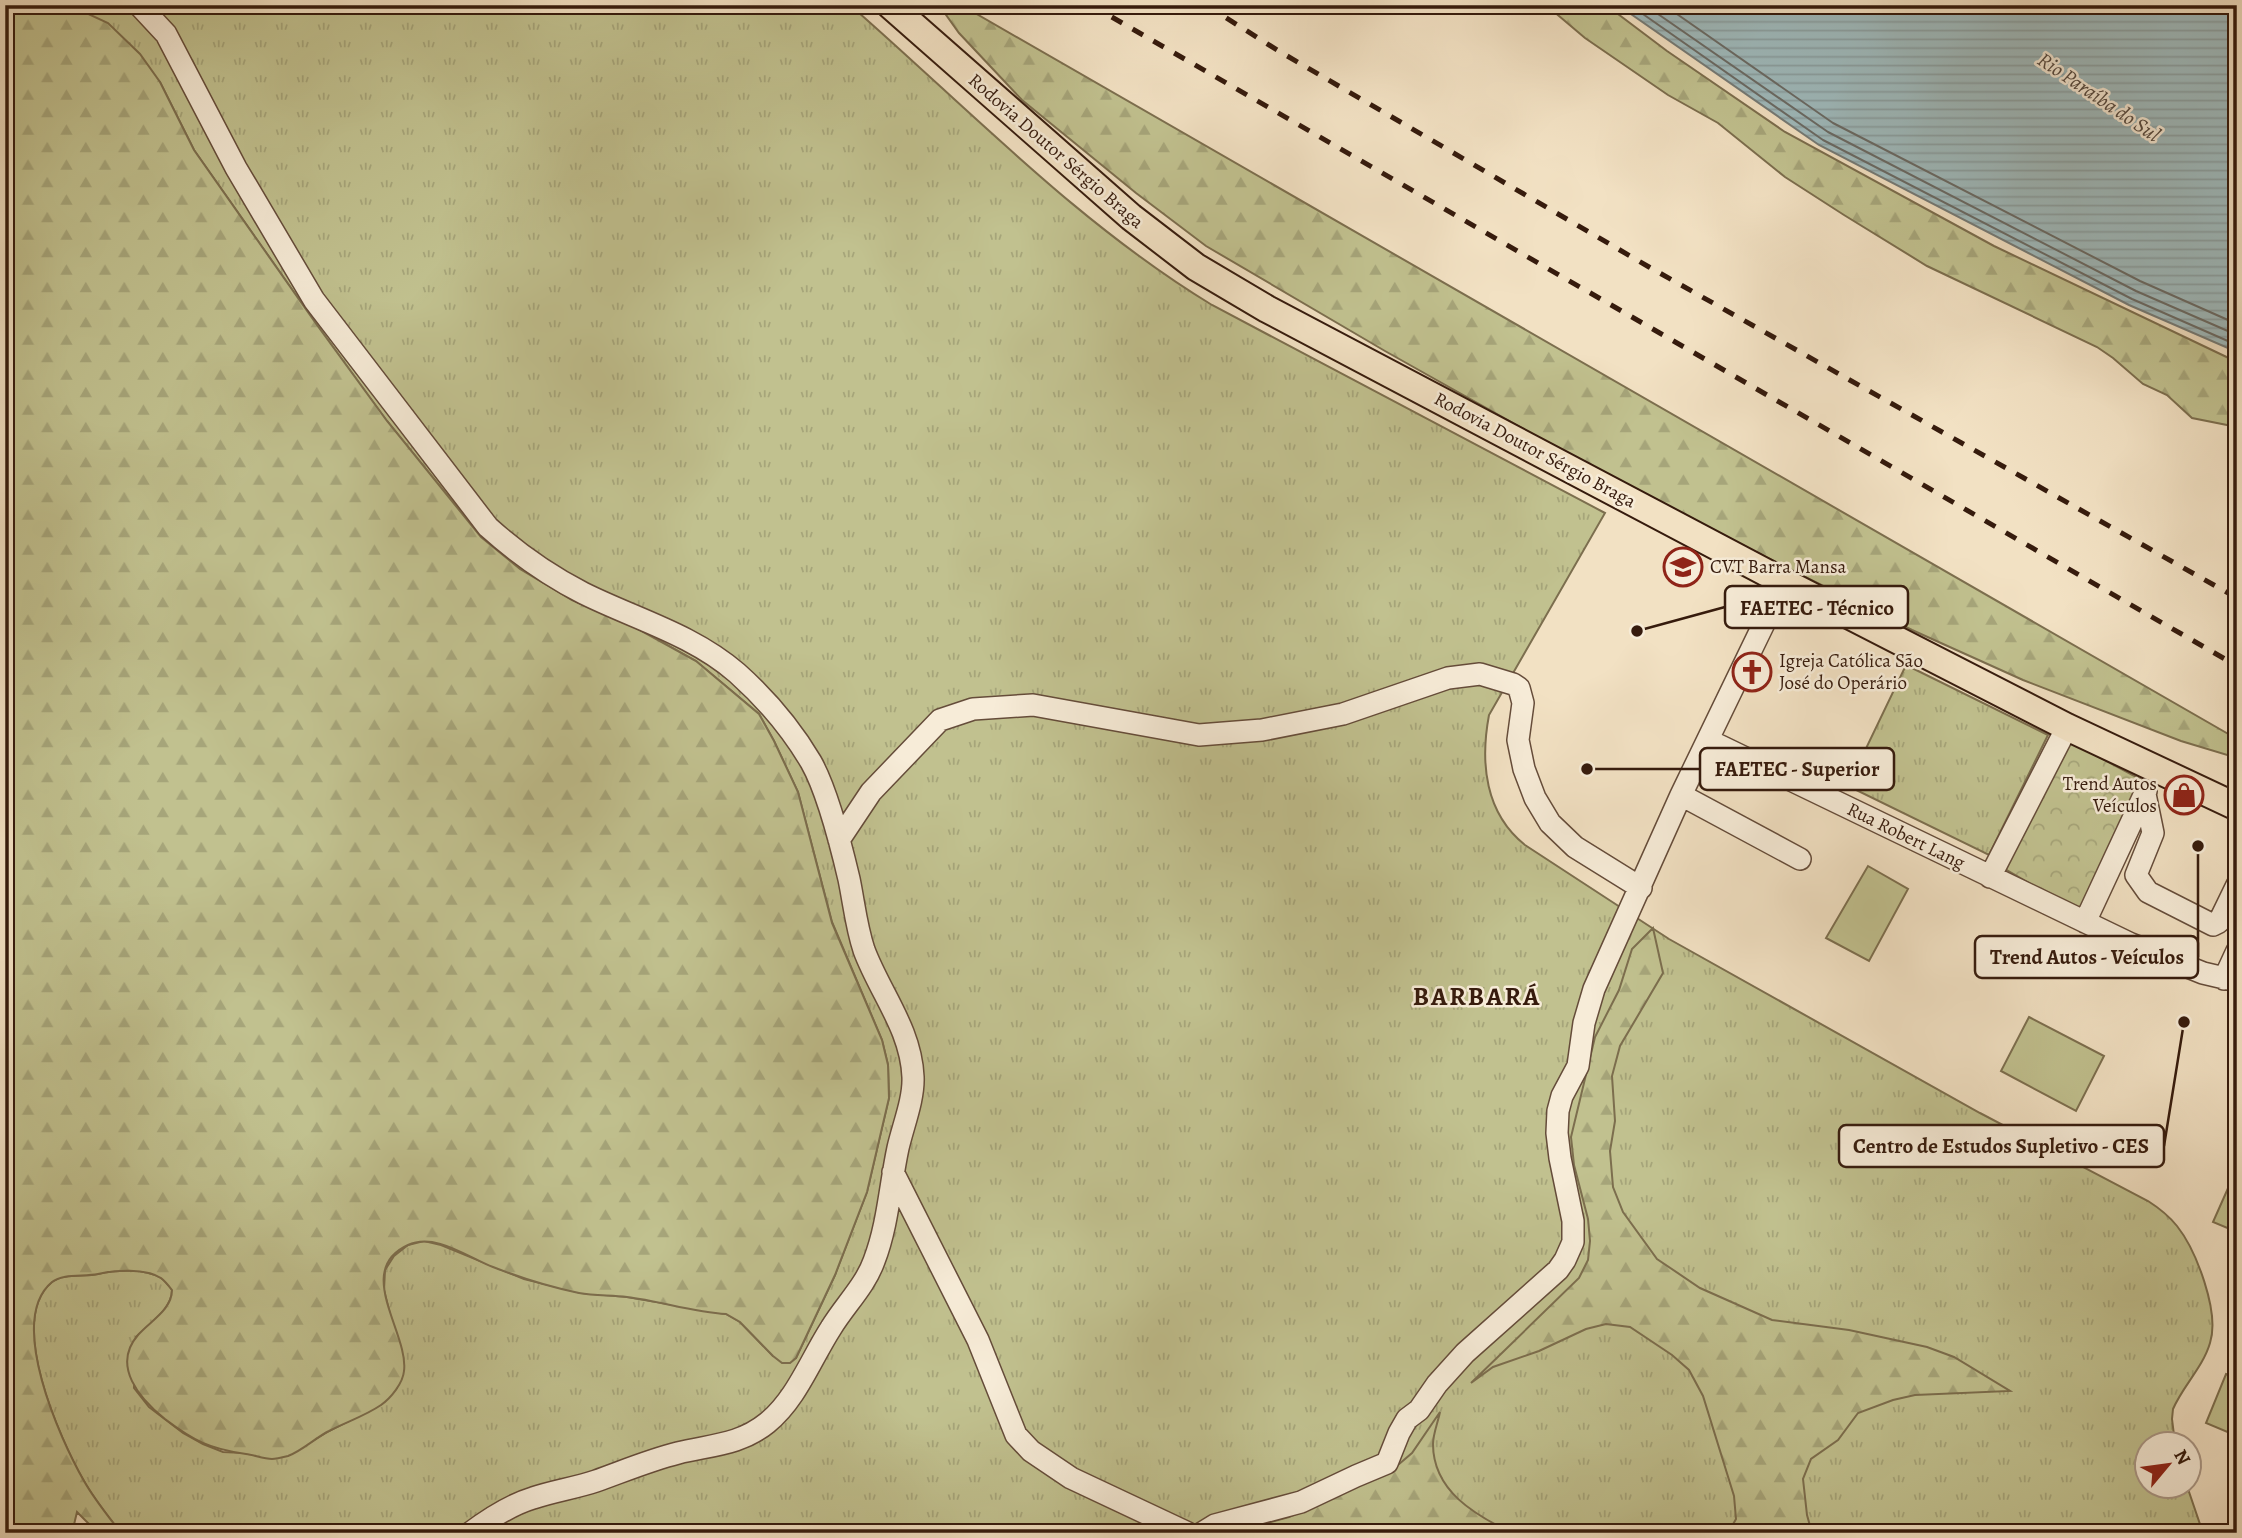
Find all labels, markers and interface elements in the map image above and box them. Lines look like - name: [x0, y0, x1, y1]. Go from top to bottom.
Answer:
- water label: Rio Paraíba do Sul: [2032, 46, 2167, 149]
- street label: Rodovia Doutor Sérgio Braga: [963, 67, 1150, 235]
- street label: Rodovia Doutor Sérgio Braga: [1430, 386, 1641, 514]
- school or university icon: CVT Barra Mansa: [1662, 546, 1704, 588]
- place label: CVT Barra Mansa: [1710, 554, 1847, 580]
- callout: FAETEC - Técnico: [1725, 586, 1908, 628]
- text: FAETEC - Técnico: [1740, 594, 1894, 622]
- place label: Igreja Católica São José do Operário: [1779, 648, 1923, 696]
- church icon: Igreja Católica São José do Operário: [1731, 651, 1773, 693]
- callout: FAETEC - Superior: [1700, 748, 1894, 790]
- text: FAETEC - Superior: [1714, 755, 1880, 783]
- place label: Trend Autos Veículos: [2063, 771, 2157, 819]
- shop icon: Trend Autos Veículos: [2163, 774, 2205, 816]
- street label: Rua Robert Lang: [1843, 796, 1970, 876]
- callout: Trend Autos - Veículos: [1975, 936, 2198, 978]
- text: Trend Autos - Veículos: [1990, 943, 2184, 971]
- district label: BARBARÁ: [1413, 979, 1541, 1014]
- callout: Centro de Estudos Supletivo - CES: [1839, 1125, 2164, 1167]
- text: Centro de Estudos Supletivo - CES: [1853, 1132, 2149, 1160]
- north arrow: [2134, 1430, 2204, 1500]
- text: N: [2167, 1445, 2197, 1470]

